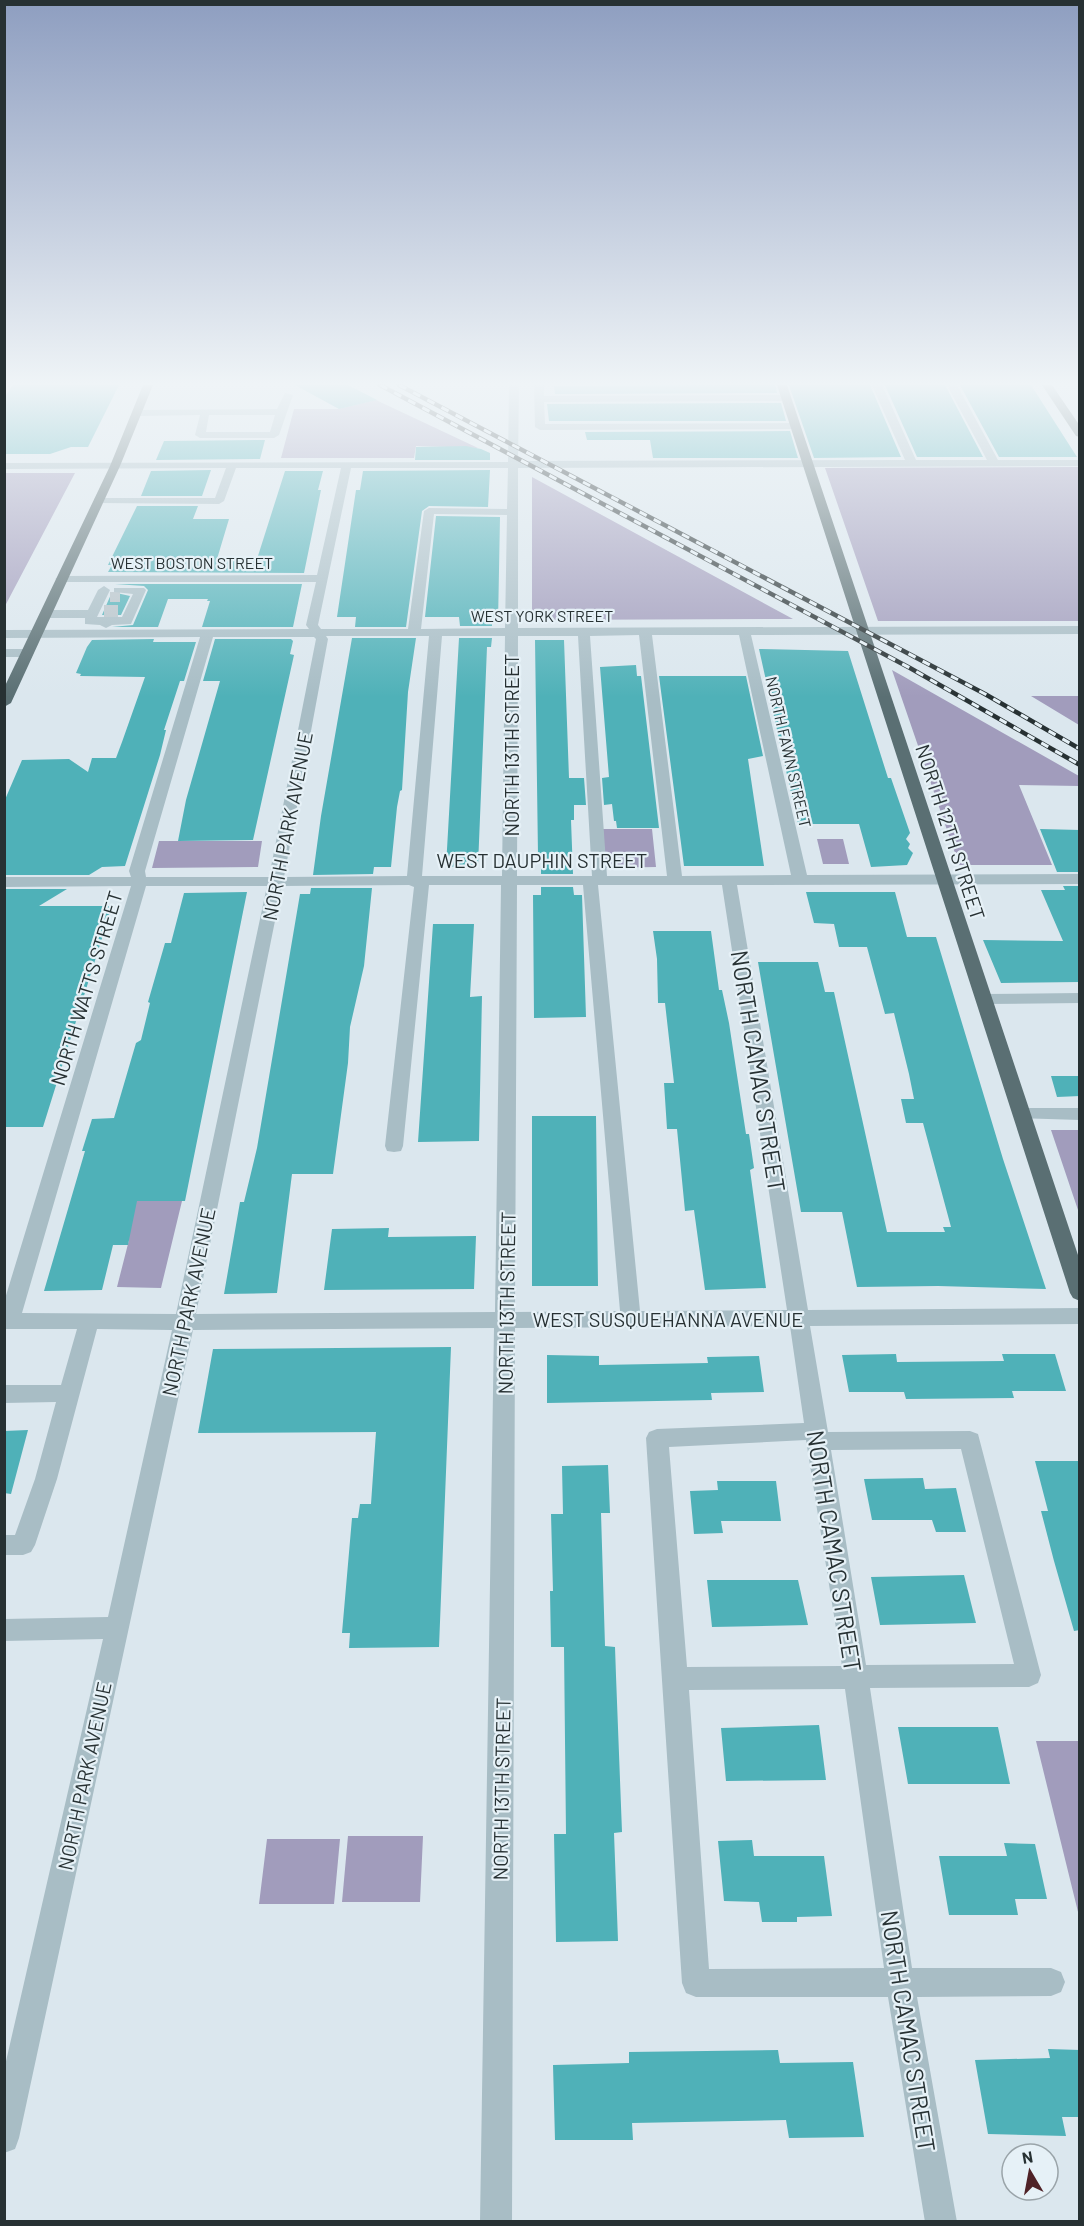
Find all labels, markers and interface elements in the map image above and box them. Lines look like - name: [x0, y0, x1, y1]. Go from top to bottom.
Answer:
- street label: WEST BOSTON STREET: [111, 553, 273, 572]
- street label: WEST YORK STREET: [471, 606, 613, 625]
- street label: NORTH 13TH STREET: [499, 654, 523, 836]
- street label: NORTH FAWN STREET: [762, 674, 816, 830]
- street label: NORTH PARK AVENUE: [257, 729, 317, 923]
- street label: NORTH 12TH STREET: [911, 741, 991, 923]
- street label: WEST DAUPHIN STREET: [437, 848, 647, 872]
- street label: NORTH WATTS STREET: [45, 888, 127, 1088]
- street label: NORTH CAMAC STREET: [726, 948, 792, 1194]
- street label: NORTH PARK AVENUE: [156, 1206, 220, 1398]
- street label: NORTH 13TH STREET: [492, 1211, 520, 1395]
- street label: WEST SUSQUEHANNA AVENUE: [533, 1307, 803, 1331]
- street label: NORTH CAMAC STREET: [802, 1428, 868, 1674]
- street label: NORTH PARK AVENUE: [52, 1680, 116, 1872]
- street label: NORTH 13TH STREET: [487, 1697, 515, 1881]
- street label: NORTH CAMAC STREET: [876, 1908, 942, 2154]
- north arrow: [1000, 2142, 1060, 2202]
- text: N: [1020, 2146, 1034, 2167]

